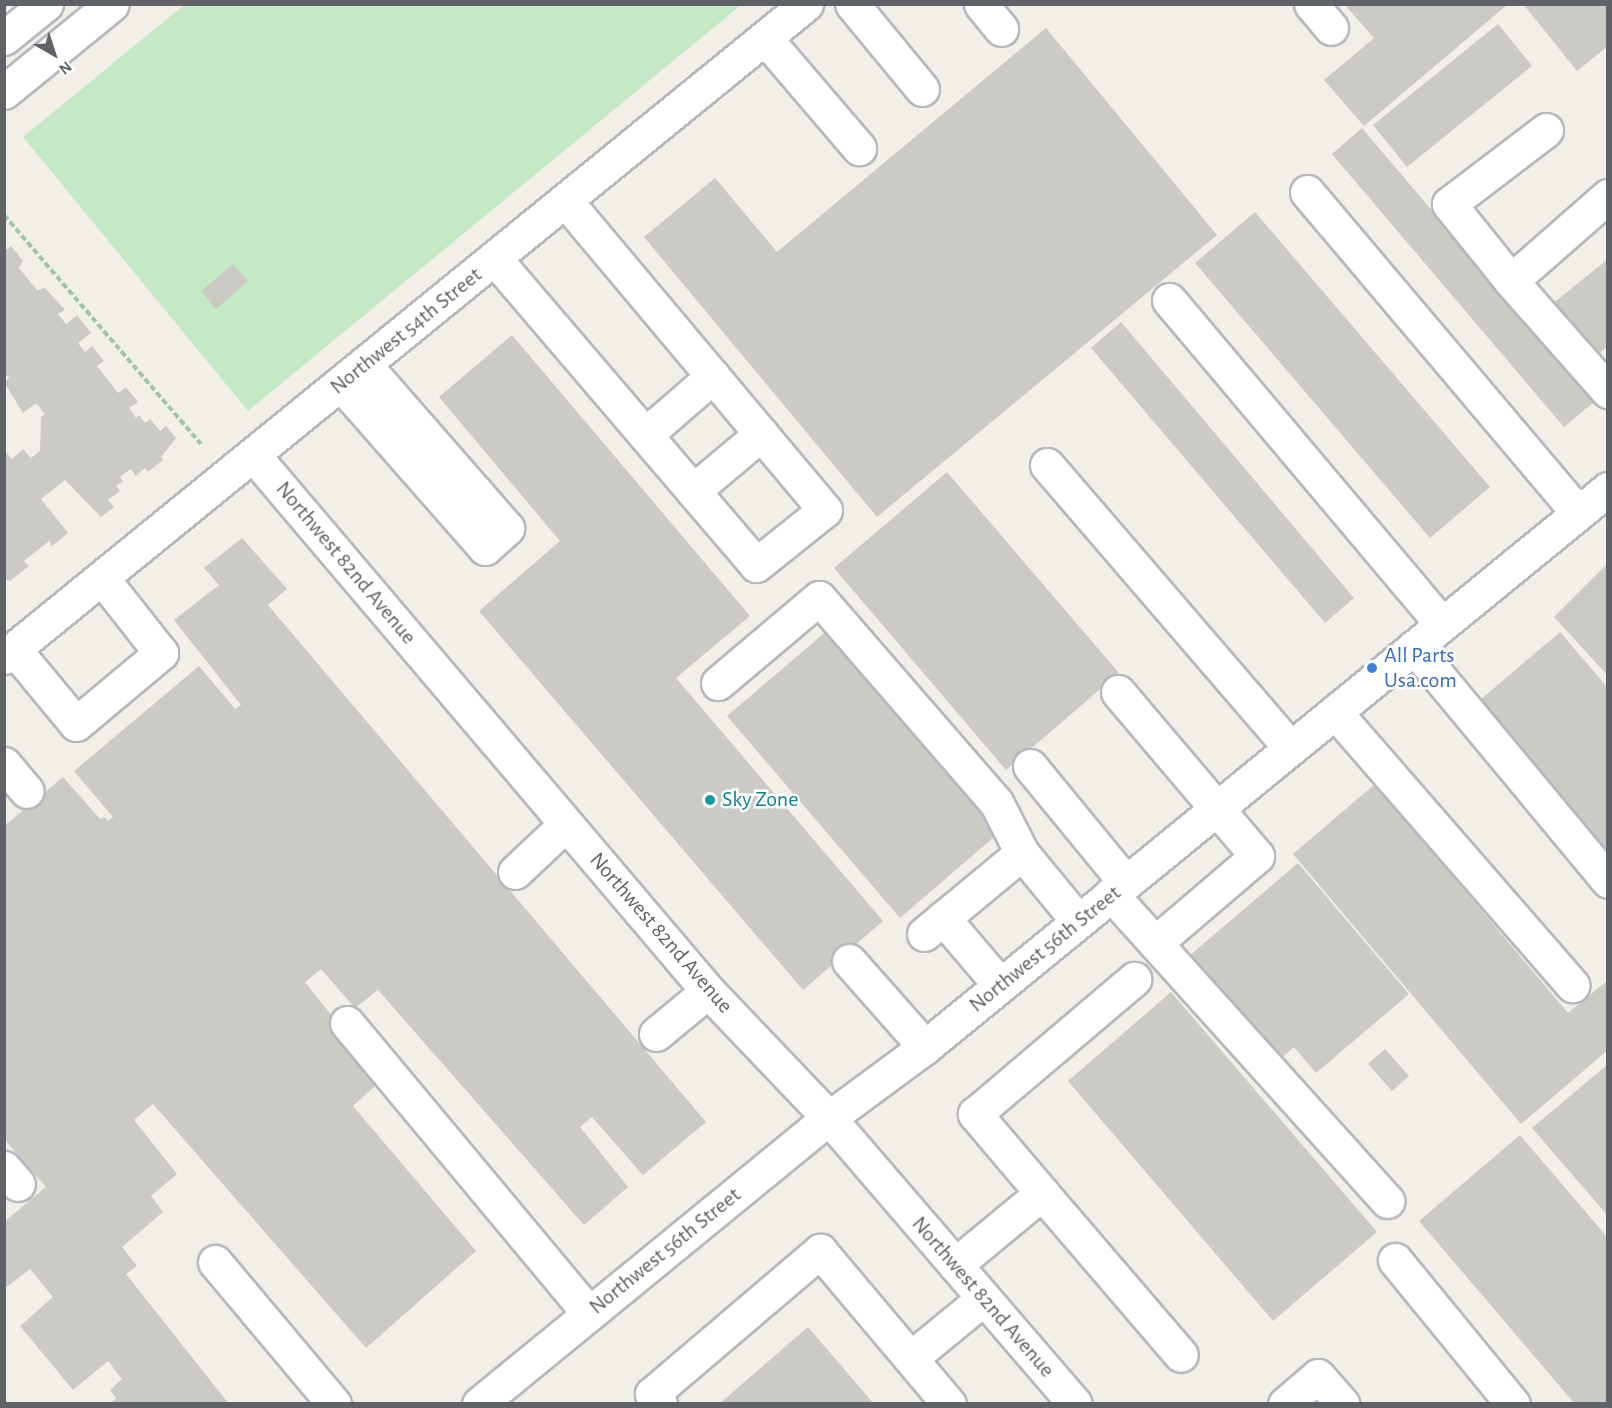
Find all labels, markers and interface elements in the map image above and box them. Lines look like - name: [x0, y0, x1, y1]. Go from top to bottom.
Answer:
- north arrow: [24, 24, 84, 84]
- text: N: [56, 58, 75, 78]
- street label: Northwest 54th Street: [325, 262, 487, 400]
- street label: Northwest 82nd Avenue: [270, 476, 422, 650]
- place label: All Parts Usa.com: [1384, 642, 1457, 694]
- marker: All Parts Usa.com: [1365, 661, 1379, 675]
- place label: Sky Zone: [722, 787, 798, 813]
- marker: Sky Zone: [703, 793, 717, 807]
- street label: Northwest 82nd Avenue: [584, 847, 738, 1019]
- street label: Northwest 56th Street: [964, 880, 1126, 1018]
- street label: Northwest 56th Street: [584, 1182, 746, 1320]
- street label: Northwest 82nd Avenue: [906, 1211, 1060, 1383]

